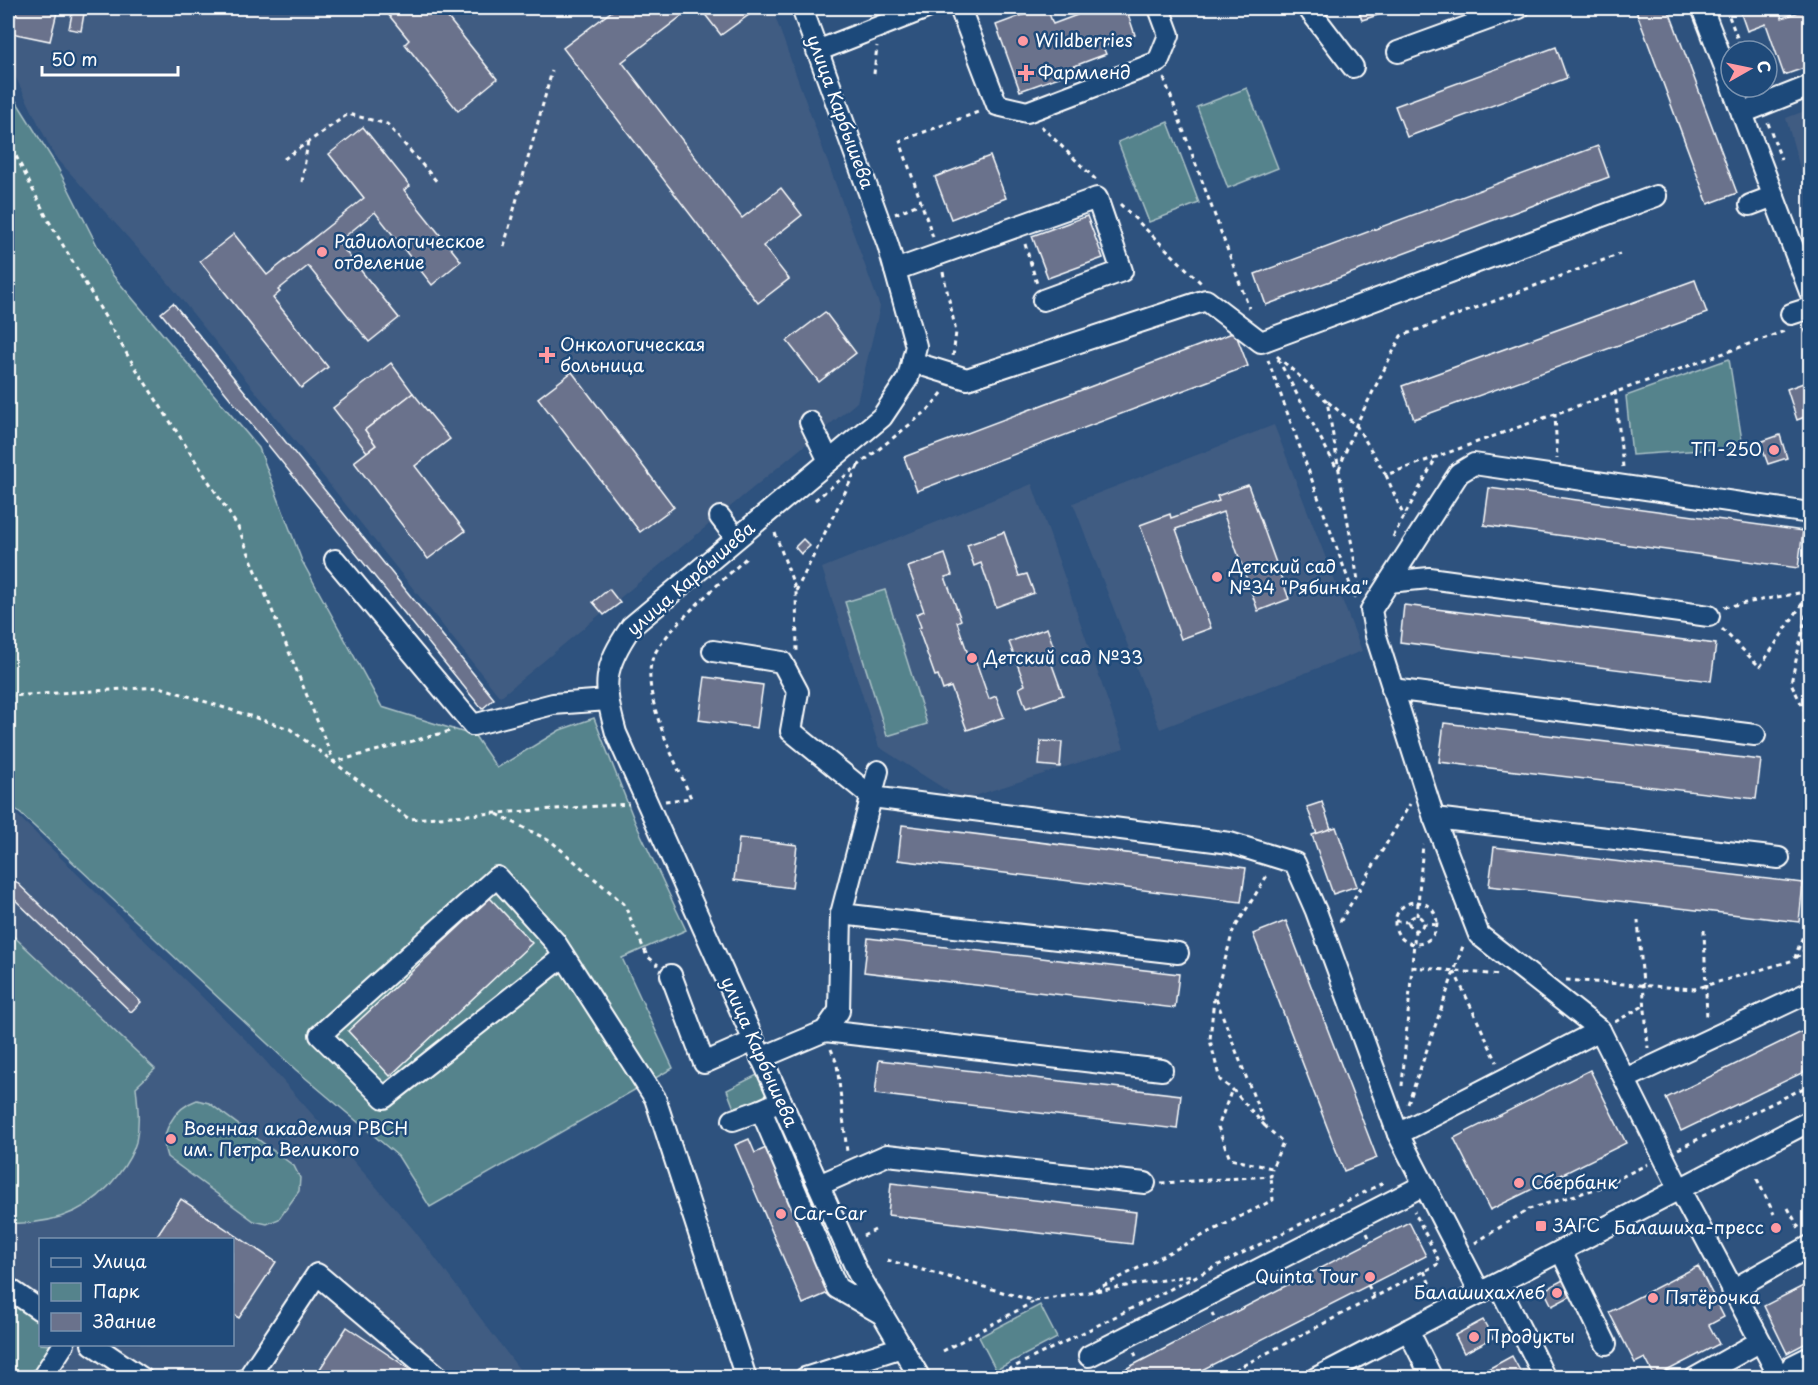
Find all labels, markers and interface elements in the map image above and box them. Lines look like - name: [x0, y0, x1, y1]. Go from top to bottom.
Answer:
- place label: Wildberries: [1035, 26, 1133, 53]
- street label: улица Карбышева: [801, 31, 882, 193]
- marker: Wildberries: [1016, 34, 1030, 48]
- scale bar: [42, 39, 178, 77]
- north arrow: [1719, 39, 1779, 99]
- text: 50 m: [51, 45, 98, 72]
- place label: Фармленд: [1038, 58, 1131, 85]
- text: С: [1752, 59, 1778, 74]
- marker: Фармленд: [1019, 66, 1033, 80]
- place label: Радиологическое отделение: [334, 227, 485, 275]
- marker: Радиологическое отделение: [315, 245, 329, 259]
- place label: Онкологическая больница: [560, 330, 705, 378]
- marker: Онкологическая больница: [538, 346, 556, 364]
- place label: ТП-250: [1690, 435, 1762, 462]
- marker: ТП-250: [1767, 443, 1781, 457]
- street label: улица Карбышева: [620, 514, 761, 641]
- place label: Детский сад №34 "Рябинка": [1228, 552, 1369, 600]
- marker: Детский сад №34 "Рябинка": [1210, 570, 1224, 584]
- place label: Детский сад №33: [983, 643, 1143, 670]
- marker: Детский сад №33: [965, 651, 979, 665]
- street label: улица Карбышева: [715, 972, 806, 1132]
- place label: Военная академия РВСН им. Петра Великого: [183, 1114, 408, 1162]
- marker: Военная академия РВСН им. Петра Великого: [164, 1132, 178, 1146]
- place label: Сбербанк: [1531, 1168, 1618, 1195]
- marker: Сбербанк: [1512, 1176, 1526, 1190]
- place label: Car-Car: [793, 1199, 868, 1226]
- marker: Car-Car: [774, 1207, 788, 1221]
- place label: ЗАГС: [1552, 1211, 1600, 1238]
- place label: Балашиха-пресс: [1614, 1213, 1764, 1240]
- marker: ЗАГС: [1534, 1219, 1548, 1233]
- marker: Балашиха-пресс: [1769, 1221, 1783, 1235]
- legend: [39, 1238, 234, 1346]
- text: Улица: [93, 1247, 147, 1274]
- place label: Quinta Tour: [1255, 1262, 1359, 1289]
- marker: Quinta Tour: [1363, 1270, 1377, 1284]
- text: Парк: [93, 1277, 140, 1304]
- place label: Балашихахлеб: [1414, 1278, 1545, 1305]
- place label: Пятёрочка: [1665, 1283, 1761, 1310]
- marker: Балашихахлеб: [1550, 1286, 1564, 1300]
- marker: Пятёрочка: [1646, 1291, 1660, 1305]
- text: Здание: [93, 1307, 156, 1334]
- place label: Продукты: [1486, 1322, 1575, 1349]
- marker: Продукты: [1467, 1330, 1481, 1344]

